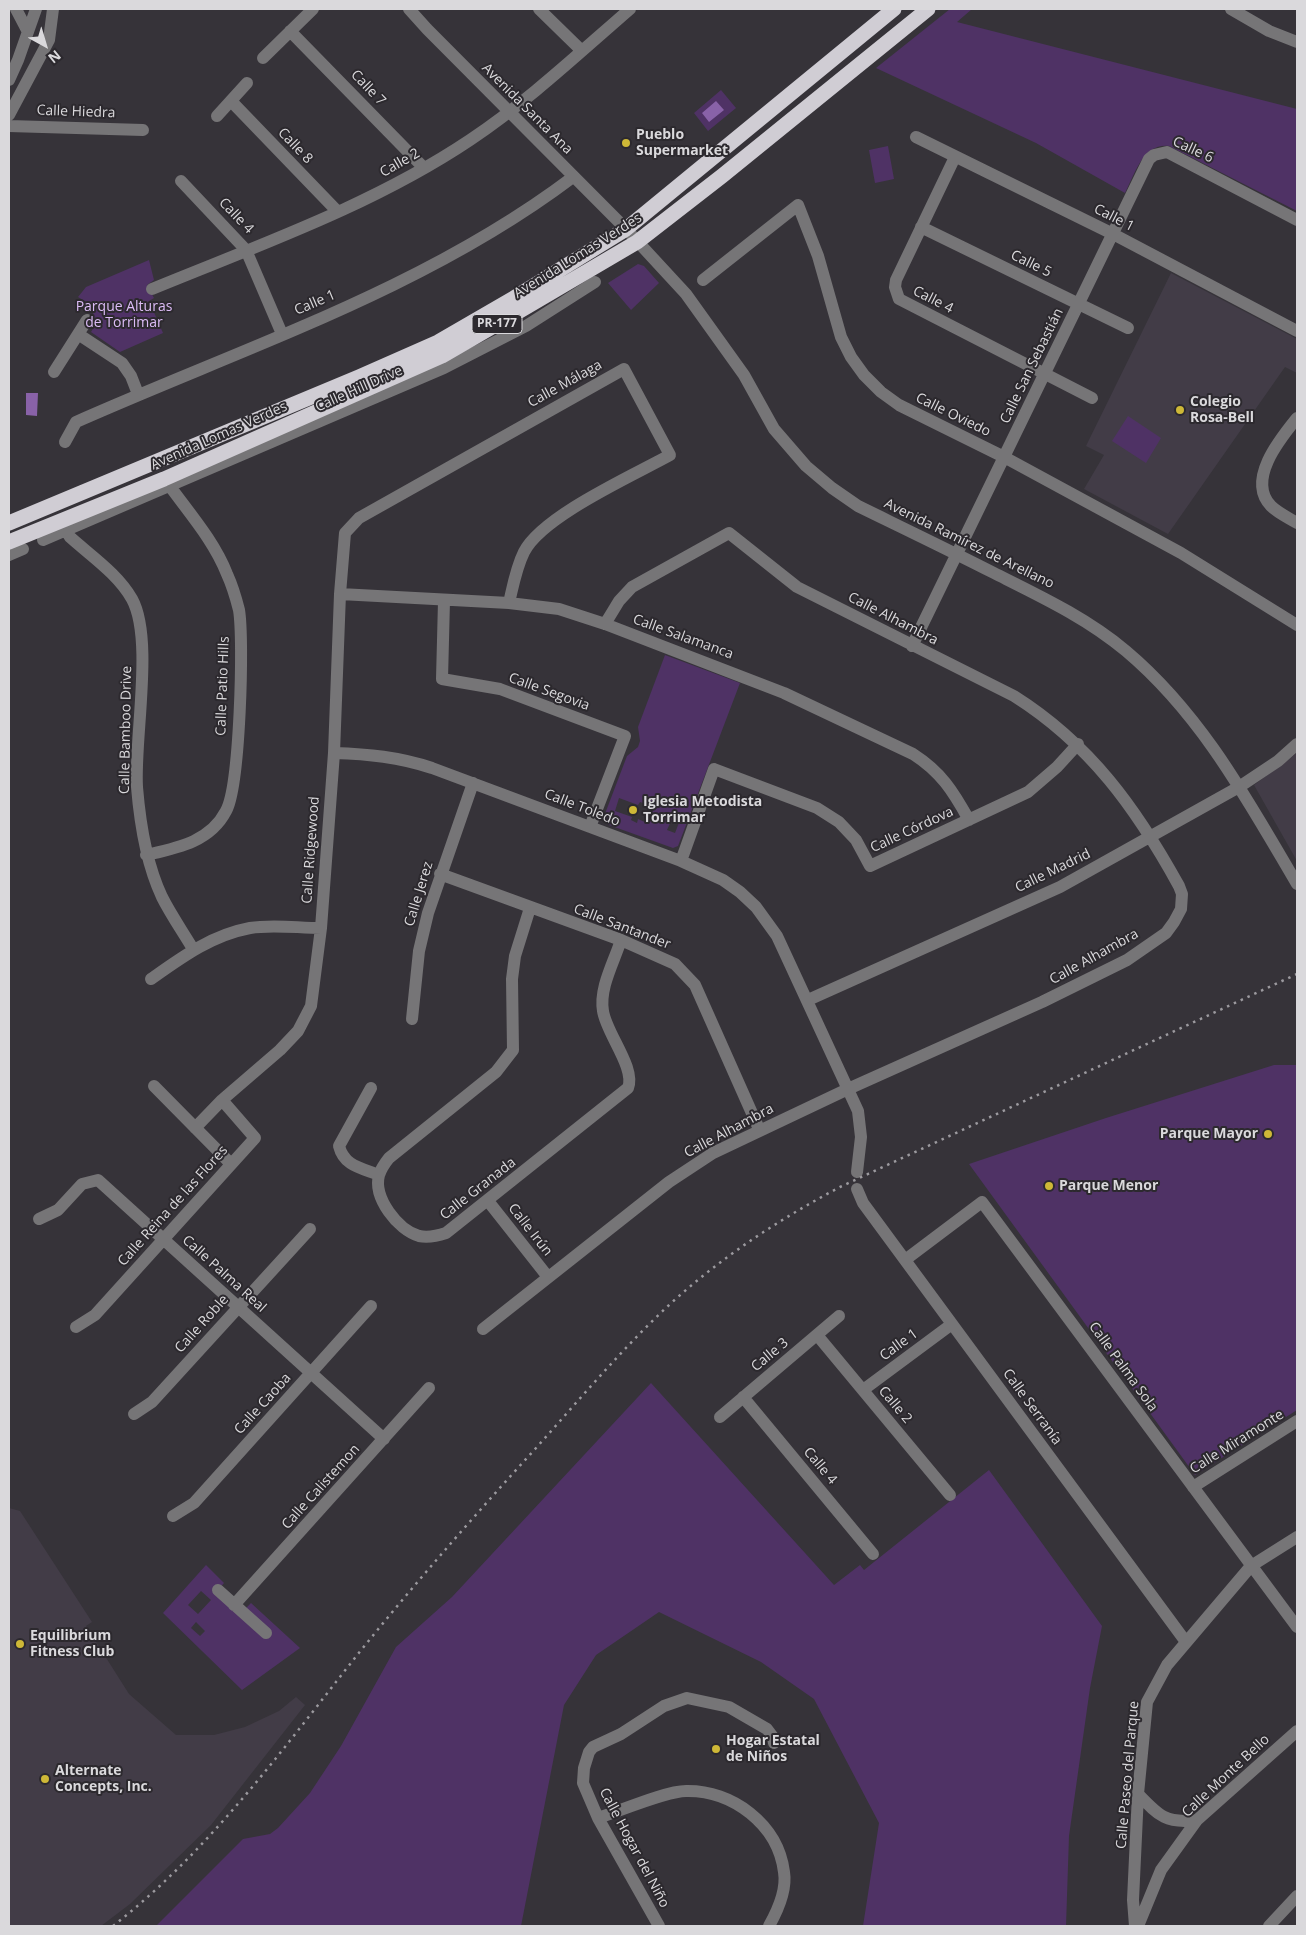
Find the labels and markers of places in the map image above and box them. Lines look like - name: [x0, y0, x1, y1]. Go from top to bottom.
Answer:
- place label: Pueblo Supermarket: [636, 127, 728, 160]
- marker: Pueblo Supermarket: [620, 137, 632, 149]
- place label: Colegio Rosa-Bell: [1190, 394, 1254, 427]
- marker: Colegio Rosa-Bell: [1174, 404, 1186, 416]
- place label: Iglesia Metodista Torrimar: [643, 794, 762, 826]
- marker: Iglesia Metodista Torrimar: [627, 804, 639, 816]
- place label: Parque Mayor: [1160, 1126, 1258, 1142]
- marker: Parque Mayor: [1262, 1128, 1274, 1140]
- place label: Parque Menor: [1059, 1178, 1158, 1194]
- marker: Parque Menor: [1043, 1180, 1055, 1192]
- place label: Equilibrium Fitness Club: [30, 1628, 114, 1660]
- marker: Equilibrium Fitness Club: [14, 1638, 26, 1650]
- place label: Hogar Estatal de Niños: [726, 1733, 820, 1765]
- marker: Hogar Estatal de Niños: [710, 1743, 722, 1755]
- place label: Alternate Concepts, Inc.: [55, 1763, 152, 1795]
- marker: Alternate Concepts, Inc.: [39, 1773, 51, 1785]

